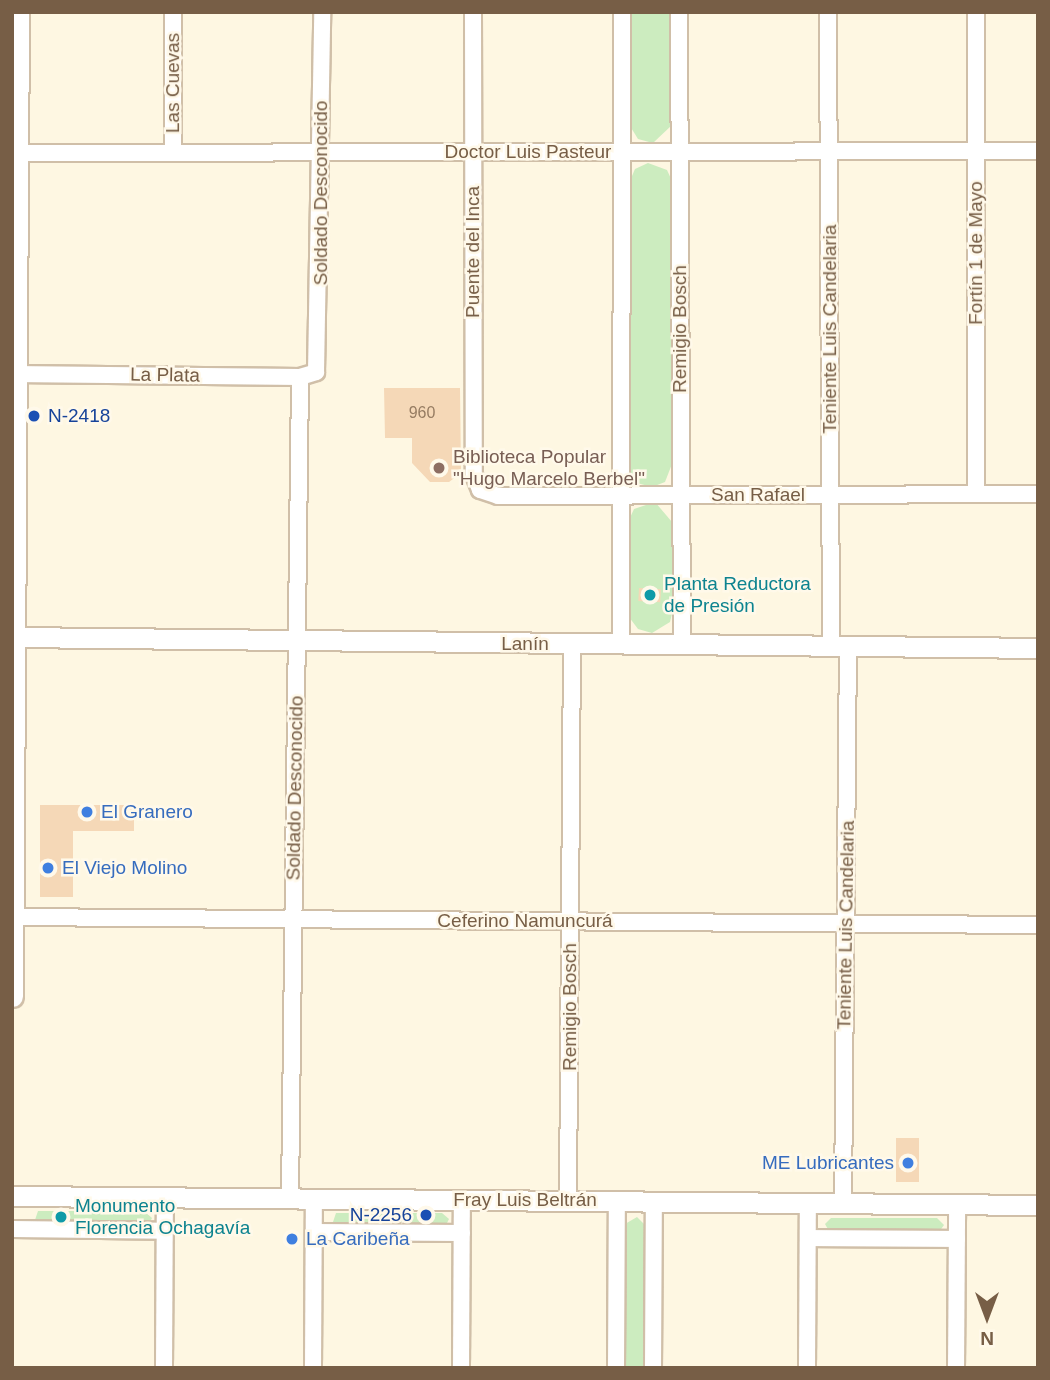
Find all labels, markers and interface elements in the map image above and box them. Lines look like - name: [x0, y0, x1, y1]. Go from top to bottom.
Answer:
- street label: Las Cuevas: [162, 33, 184, 133]
- street label: Soldado Desconocido: [310, 101, 332, 285]
- street label: Doctor Luis Pasteur: [445, 141, 611, 163]
- street label: Fortín 1 de Mayo: [965, 181, 987, 325]
- street label: Puente del Inca: [462, 186, 484, 318]
- street label: Teniente Luis Candelaria: [819, 224, 841, 434]
- street label: Remigio Bosch: [669, 265, 691, 393]
- street label: La Plata: [130, 363, 200, 387]
- house number: 960: [409, 403, 435, 423]
- place label: N-2418: [48, 405, 110, 427]
- marker: N-2418: [26, 408, 42, 424]
- place label: Biblioteca Popular "Hugo Marcelo Berbel": [453, 446, 645, 490]
- marker: Biblioteca Popular "Hugo Marcelo Berbel": [431, 460, 447, 476]
- street label: San Rafael: [711, 484, 805, 506]
- place label: Planta Reductora de Presión: [664, 573, 811, 617]
- marker: Planta Reductora de Presión: [642, 587, 658, 603]
- street label: Lanín: [501, 633, 549, 655]
- street label: Soldado Desconocido: [282, 695, 308, 881]
- place label: El Granero: [101, 801, 193, 823]
- marker: El Granero: [79, 804, 95, 820]
- street label: Teniente Luis Candelaria: [833, 820, 859, 1030]
- place label: El Viejo Molino: [62, 857, 187, 879]
- marker: El Viejo Molino: [40, 860, 56, 876]
- street label: Ceferino Namuncurá: [437, 910, 613, 932]
- street label: Remigio Bosch: [559, 943, 581, 1071]
- place label: ME Lubricantes: [762, 1152, 894, 1174]
- marker: ME Lubricantes: [900, 1155, 916, 1171]
- street label: Fray Luis Beltrán: [453, 1189, 597, 1211]
- place label: Monumento Florencia Ochagavía: [75, 1195, 250, 1239]
- place label: N-2256: [350, 1204, 412, 1226]
- marker: N-2256: [418, 1207, 434, 1223]
- marker: Monumento Florencia Ochagavía: [53, 1209, 69, 1225]
- place label: La Caribeña: [306, 1228, 410, 1250]
- marker: La Caribeña: [284, 1231, 300, 1247]
- north arrow: [952, 1282, 1022, 1352]
- text: N: [980, 1328, 994, 1349]

